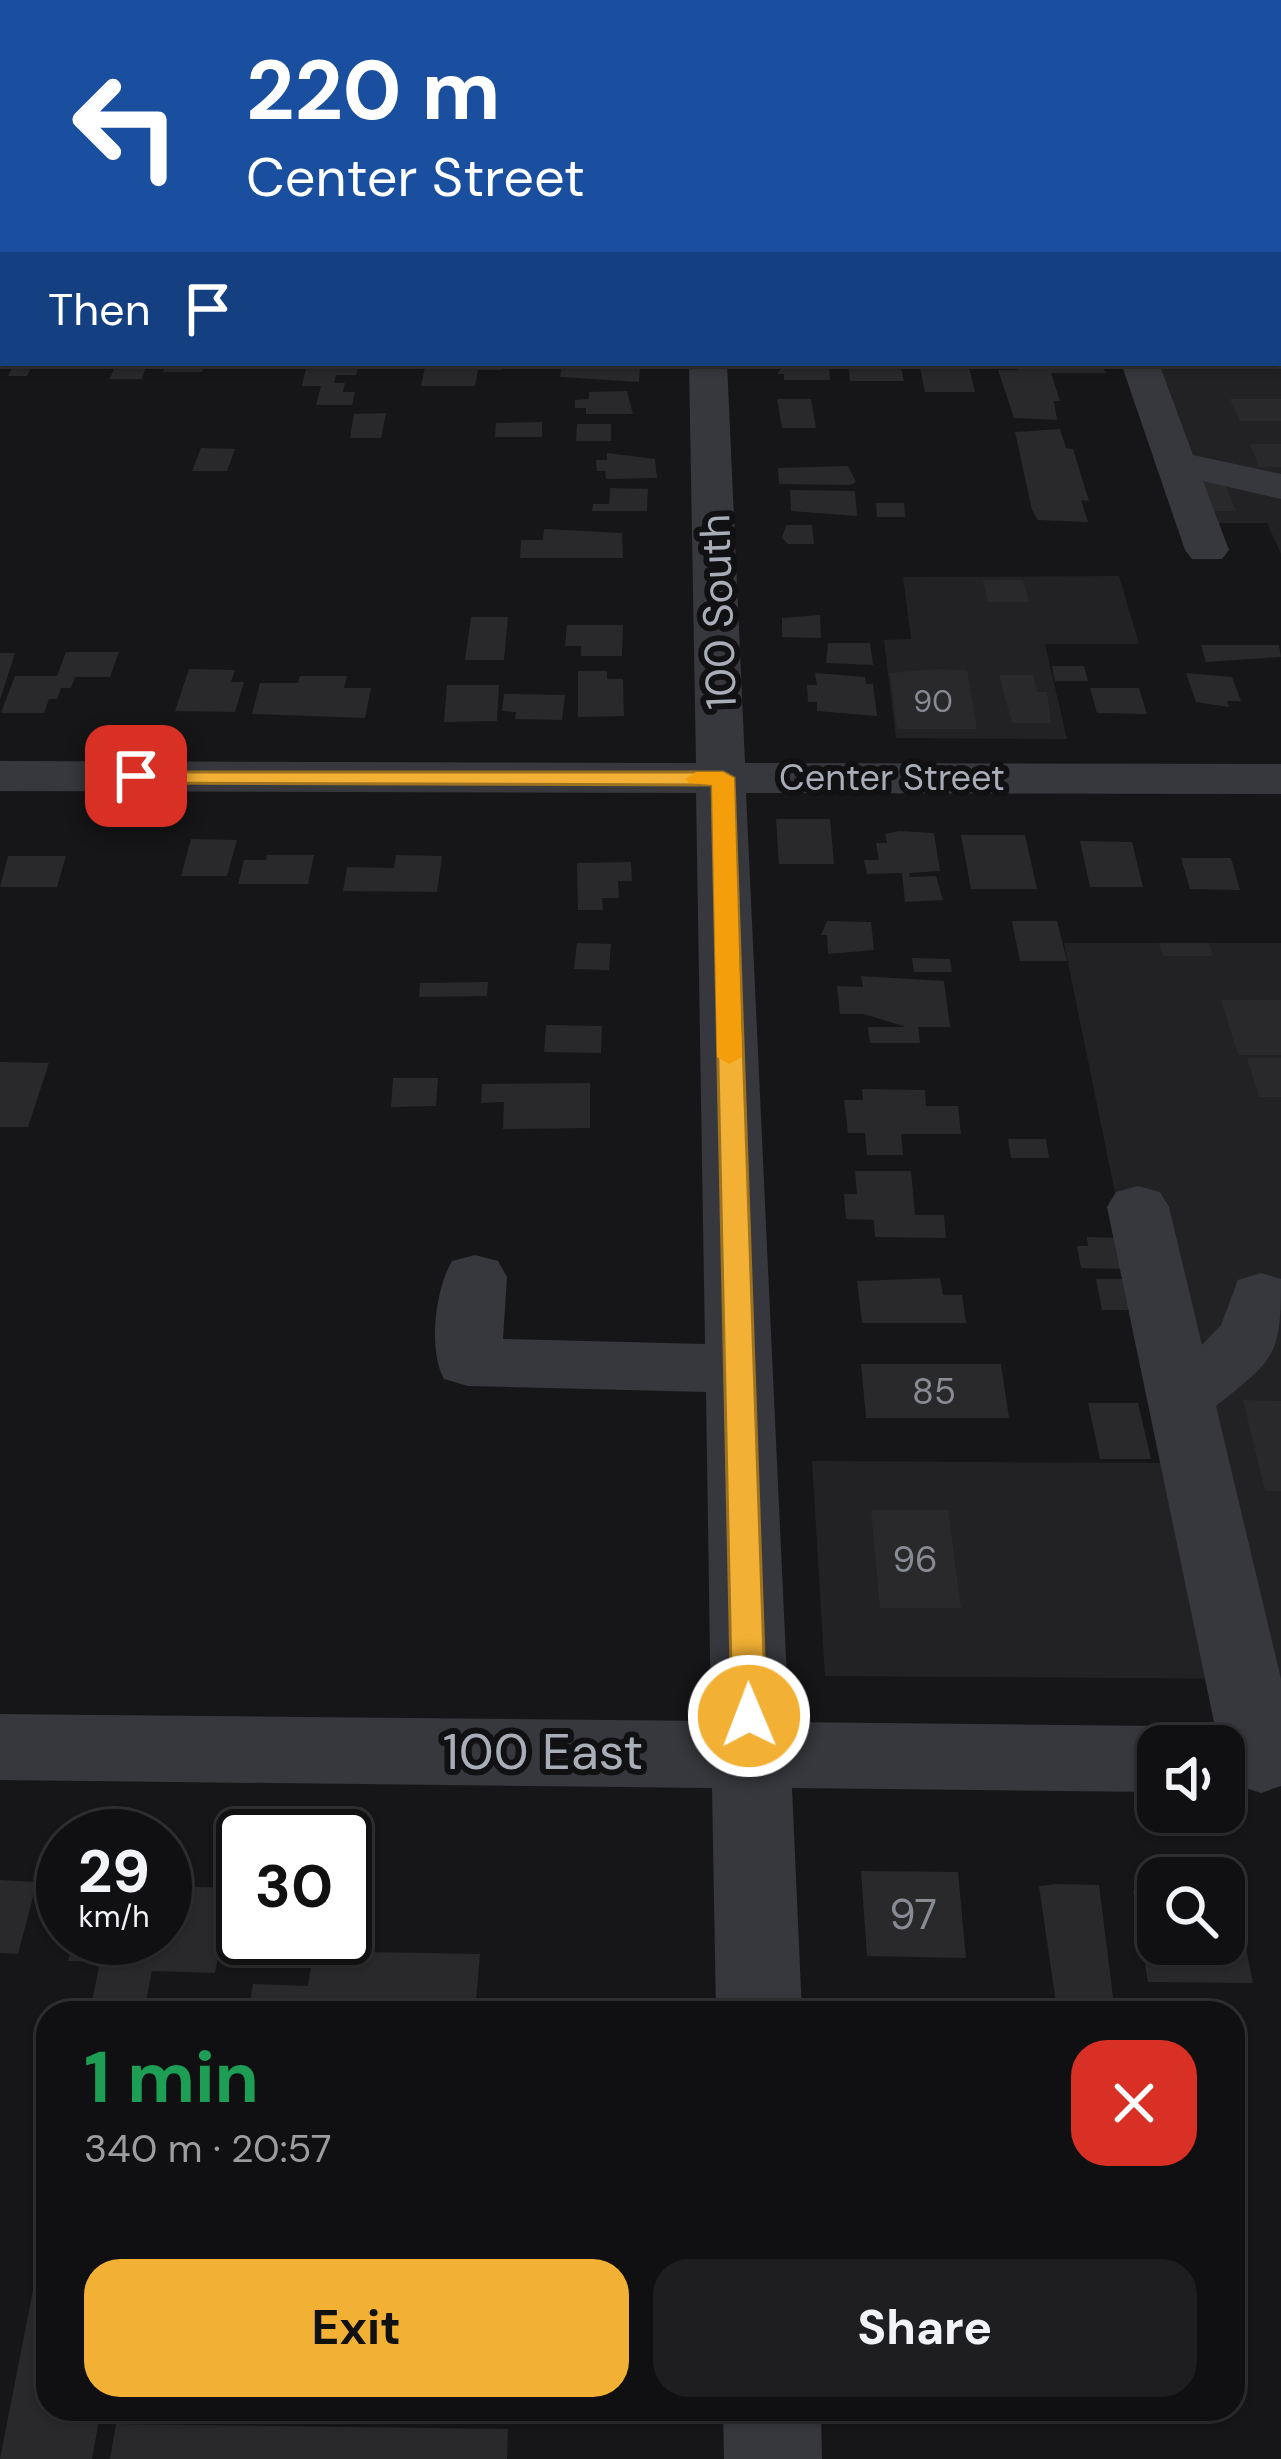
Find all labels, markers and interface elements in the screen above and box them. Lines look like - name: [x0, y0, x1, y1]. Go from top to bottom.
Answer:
- text: 220 m: [246, 36, 501, 145]
- icon: left: [48, 48, 204, 204]
- text: Center Street: [246, 142, 585, 213]
- icon: arrive: [175, 276, 241, 342]
- text: Then: [48, 280, 151, 339]
- street label: 100 South: [687, 513, 749, 711]
- house number: 90: [913, 682, 953, 721]
- pin: [85, 725, 187, 827]
- icon: arrive: [103, 743, 169, 809]
- street label: Center Street: [779, 754, 1005, 801]
- house number: 85: [912, 1368, 956, 1415]
- house number: 96: [892, 1536, 938, 1583]
- position arrow: [686, 1653, 812, 1779]
- street label: 100 East: [443, 1718, 643, 1785]
- map controls: [1137, 1725, 1245, 1965]
- button: sound: [1137, 1725, 1245, 1833]
- speed limit sign: 30: [216, 1809, 372, 1965]
- text: 29: [78, 1832, 150, 1911]
- button: search: [1137, 1857, 1245, 1965]
- house number: 97: [889, 1887, 937, 1942]
- text: km/h: [79, 1897, 149, 1936]
- text: 1 min: [84, 2031, 259, 2124]
- button: close: [1071, 2040, 1197, 2166]
- text: 340 m · 20:57: [84, 2123, 332, 2174]
- button: Exit: [84, 2259, 629, 2397]
- button: Share: [653, 2259, 1197, 2397]

